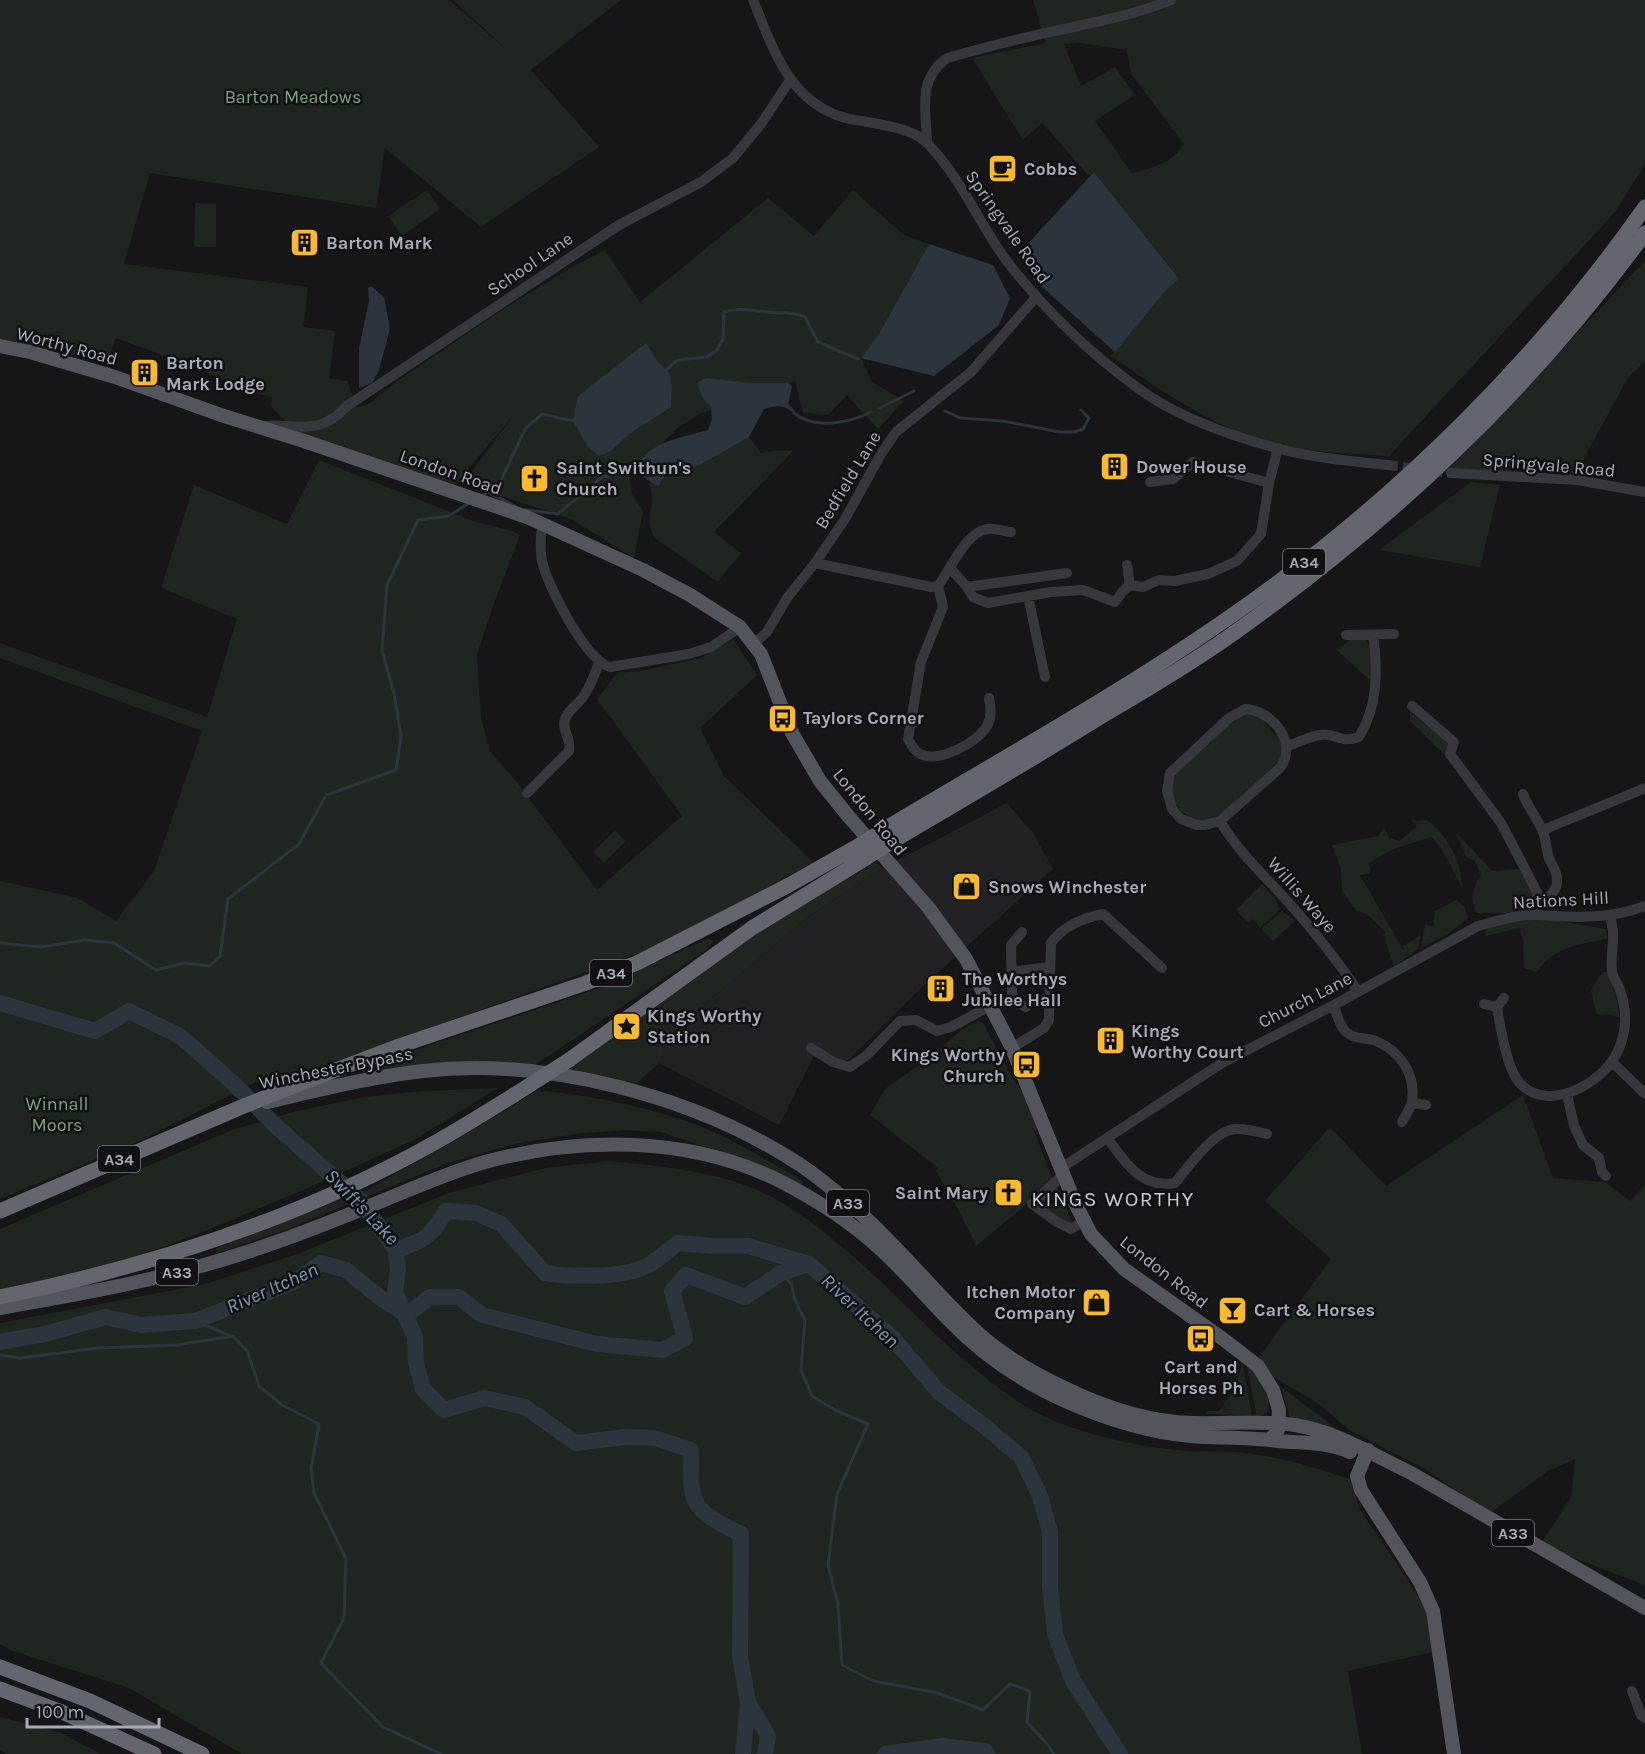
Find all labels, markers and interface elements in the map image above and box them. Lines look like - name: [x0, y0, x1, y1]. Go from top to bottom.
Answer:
- park label: Barton Meadows: [225, 86, 361, 108]
- cafe icon: Cobbs: [987, 153, 1019, 185]
- place label: Cobbs: [1024, 158, 1077, 180]
- street label: Springvale Road: [961, 166, 1055, 288]
- building icon: Barton Mark: [289, 227, 321, 259]
- street label: School Lane: [483, 227, 577, 301]
- place label: Barton Mark: [326, 232, 433, 254]
- street label: Worthy Road: [14, 322, 120, 370]
- place label: Barton Mark Lodge: [166, 352, 265, 395]
- building icon: Barton Mark Lodge: [129, 357, 161, 389]
- street label: Bedfield Lane: [810, 427, 886, 533]
- street label: London Road: [397, 444, 505, 500]
- street label: Springvale Road: [1482, 448, 1616, 482]
- building icon: Dower House: [1099, 451, 1131, 483]
- place label: Dower House: [1136, 456, 1247, 478]
- place label: Saint Swithun's Church: [556, 457, 691, 500]
- church icon: Saint Swithun's Church: [519, 462, 551, 494]
- road number: A34: [1283, 549, 1325, 575]
- bus stop icon: Taylors Corner: [766, 702, 798, 734]
- place label: Taylors Corner: [803, 707, 924, 729]
- street label: London Road: [828, 764, 912, 860]
- street label: Willis Waye: [1263, 852, 1341, 938]
- shop icon: Snows Winchester: [951, 871, 983, 903]
- place label: Snows Winchester: [988, 876, 1146, 898]
- street label: Nations Hill: [1512, 886, 1610, 914]
- road number: A34: [590, 960, 632, 986]
- street label: Church Lane: [1254, 967, 1356, 1033]
- place label: The Worthys Jubilee Hall: [962, 968, 1067, 1011]
- building icon: The Worthys Jubilee Hall: [925, 973, 957, 1005]
- place label: Kings Worthy Station: [647, 1005, 761, 1048]
- place icon: Kings Worthy Station: [610, 1010, 642, 1042]
- place label: Kings Worthy Court: [1131, 1020, 1244, 1063]
- building icon: Kings Worthy Court: [1094, 1025, 1126, 1057]
- street label: Winchester Bypass: [257, 1042, 415, 1094]
- place label: Kings Worthy Church: [891, 1044, 1005, 1087]
- bus stop icon: Kings Worthy Church: [1010, 1049, 1042, 1081]
- park label: Winnall Moors: [25, 1093, 89, 1136]
- road number: A34: [98, 1146, 140, 1172]
- water label: Swift's Lake: [320, 1164, 404, 1250]
- church icon: Saint Mary: [993, 1177, 1025, 1209]
- place label: Saint Mary: [895, 1182, 988, 1204]
- district label: KINGS WORTHY: [1031, 1187, 1195, 1211]
- road number: A33: [827, 1190, 869, 1216]
- street label: London Road: [1115, 1231, 1213, 1313]
- water label: River Itchen: [223, 1258, 321, 1318]
- road number: A33: [156, 1259, 198, 1285]
- water label: River Itchen: [816, 1269, 904, 1353]
- place label: Itchen Motor Company: [966, 1281, 1075, 1324]
- shop icon: Itchen Motor Company: [1080, 1286, 1112, 1318]
- bar icon: Cart & Horses: [1217, 1294, 1249, 1326]
- place label: Cart & Horses: [1254, 1299, 1375, 1321]
- bus stop icon: Cart and Horses Ph: [1185, 1322, 1217, 1354]
- place label: Cart and Horses Ph: [1159, 1356, 1243, 1399]
- road number: A33: [1492, 1520, 1534, 1546]
- scale bar: [27, 1691, 159, 1729]
- text: 100 m: [36, 1701, 84, 1723]

